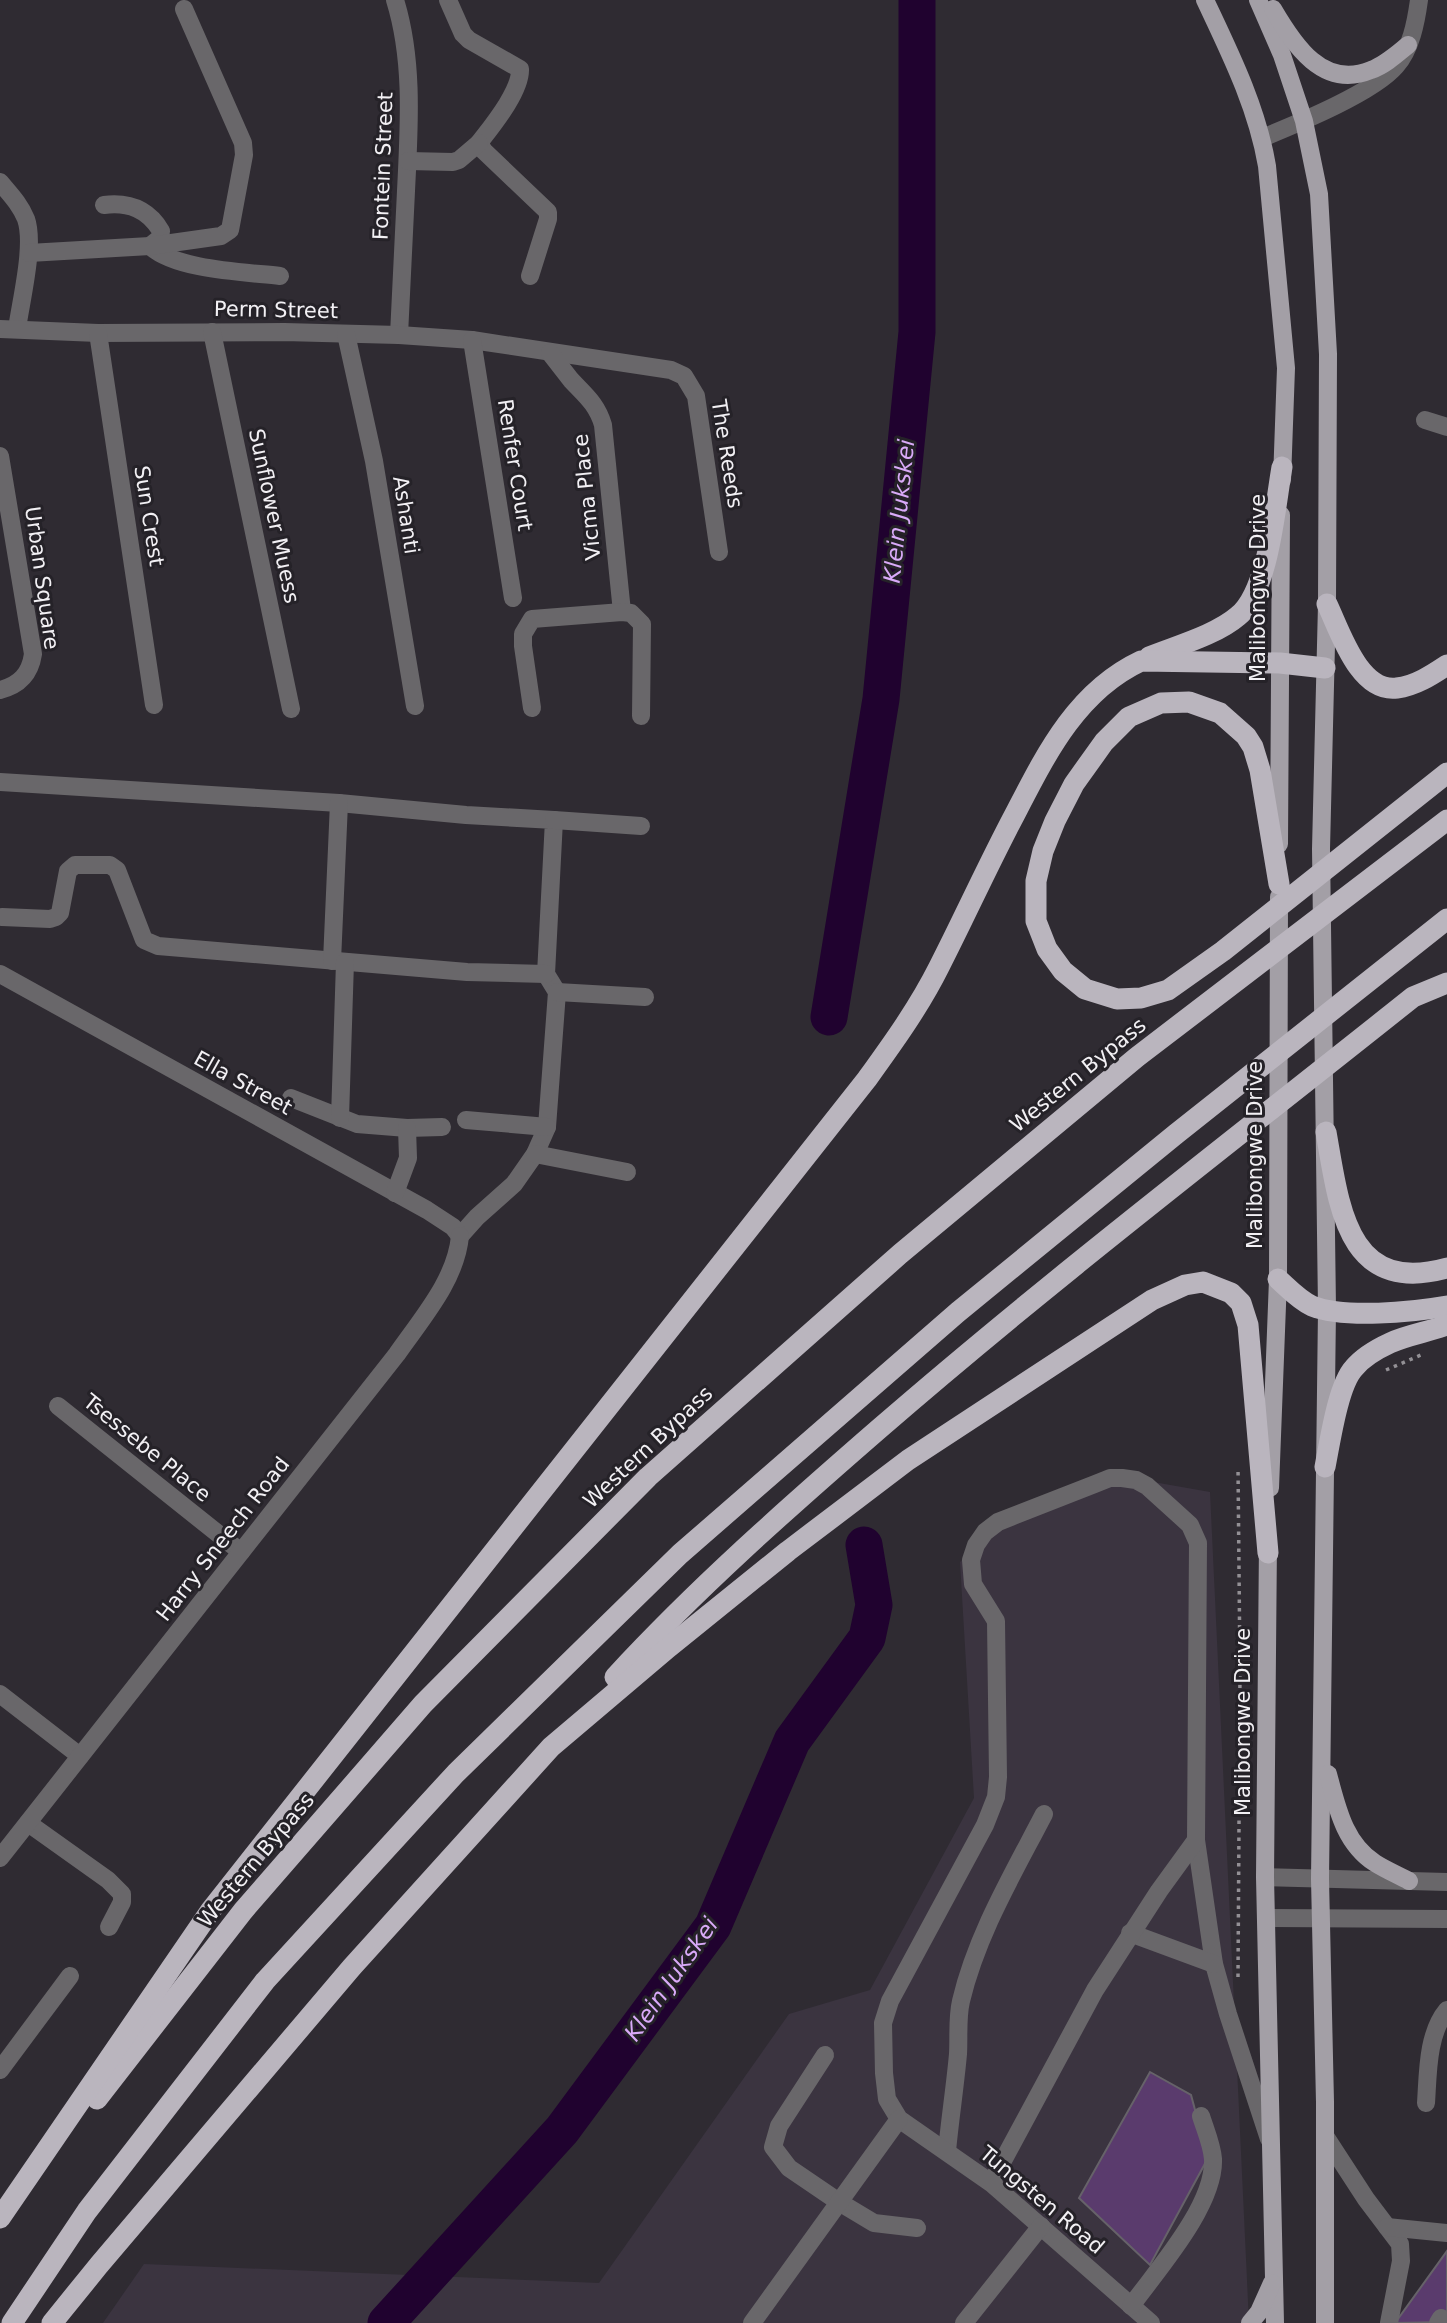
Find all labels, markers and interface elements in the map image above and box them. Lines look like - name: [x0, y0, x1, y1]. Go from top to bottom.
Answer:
- street label: Fontein Street: [368, 91, 398, 241]
- street label: Perm Street: [214, 297, 338, 323]
- street label: Renfer Court: [493, 397, 537, 533]
- street label: The Reeds: [706, 397, 747, 510]
- street label: Sunflower Muess: [244, 427, 304, 605]
- street label: Vicma Place: [568, 433, 606, 561]
- water label: Klein Jukskei: [879, 437, 920, 584]
- street label: Sun Crest: [129, 464, 169, 568]
- street label: Ashanti: [388, 474, 424, 556]
- street label: Malibongwe Drive: [1246, 494, 1270, 682]
- street label: Urban Square: [20, 505, 64, 651]
- street label: Western Bypass: [1005, 1013, 1151, 1137]
- street label: Ella Street: [190, 1046, 296, 1120]
- street label: Malibongwe Drive: [1243, 1061, 1267, 1249]
- street label: Western Bypass: [578, 1381, 718, 1513]
- street label: Tsessebe Place: [78, 1389, 215, 1507]
- street label: Harry Sneech Road: [152, 1452, 294, 1626]
- street label: Malibongwe Drive: [1231, 1628, 1255, 1816]
- street label: Western Bypass: [193, 1788, 319, 1932]
- water label: Klein Jukskei: [619, 1912, 723, 2046]
- street label: Tungsten Road: [974, 2141, 1109, 2259]

